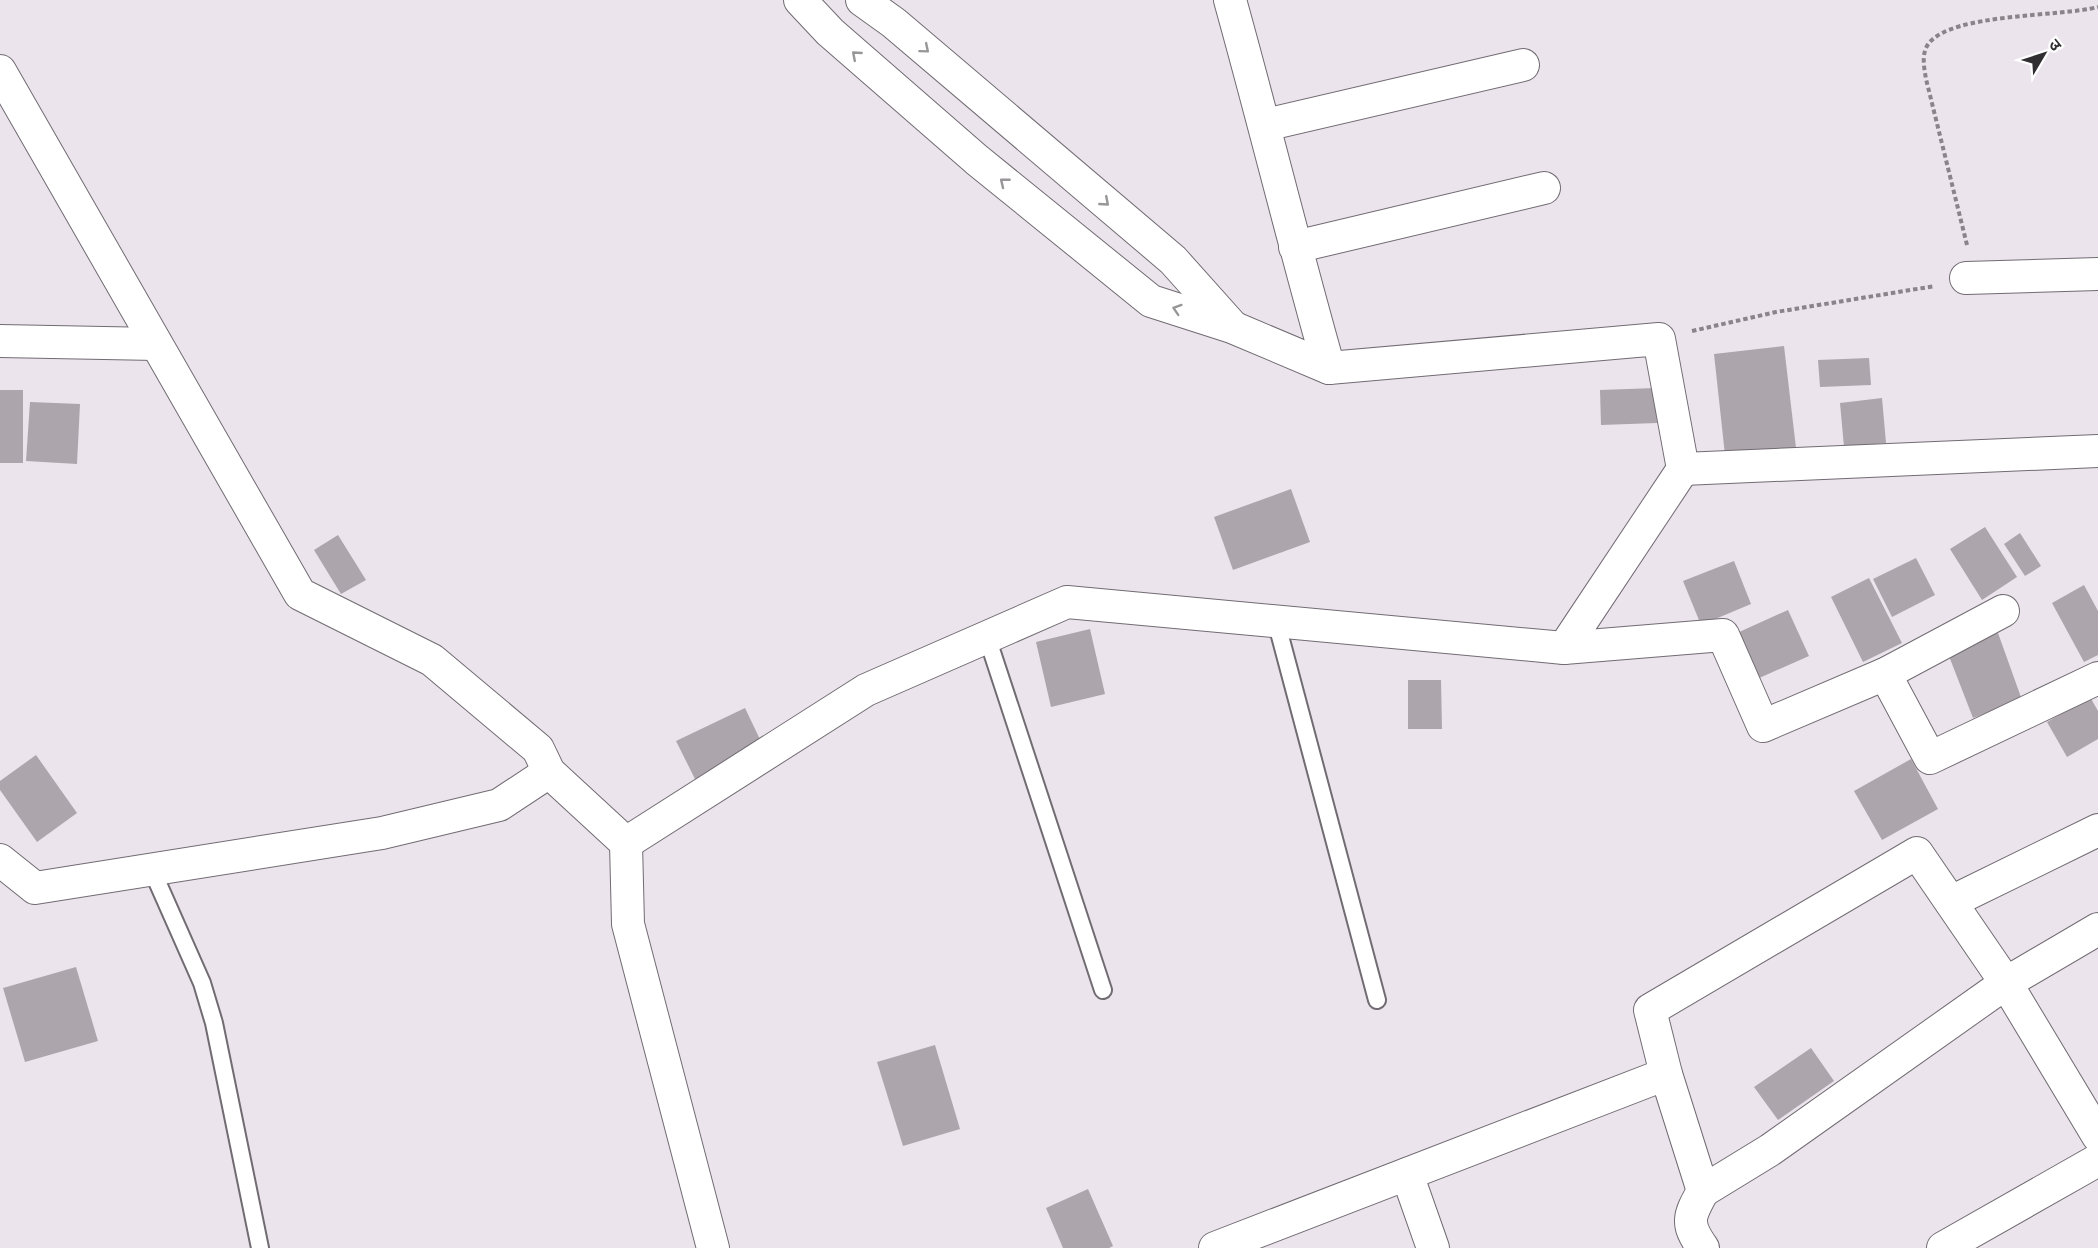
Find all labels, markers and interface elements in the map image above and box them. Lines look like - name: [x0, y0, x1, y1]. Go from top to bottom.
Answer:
- north arrow: [2014, 24, 2074, 84]
- text: उ: [2044, 35, 2066, 56]
- one-way arrow: [918, 42, 929, 53]
- one-way arrow: [852, 51, 863, 62]
- one-way arrow: [1000, 178, 1011, 189]
- one-way arrow: [1098, 195, 1109, 206]
- one-way arrow: [1172, 304, 1183, 316]

